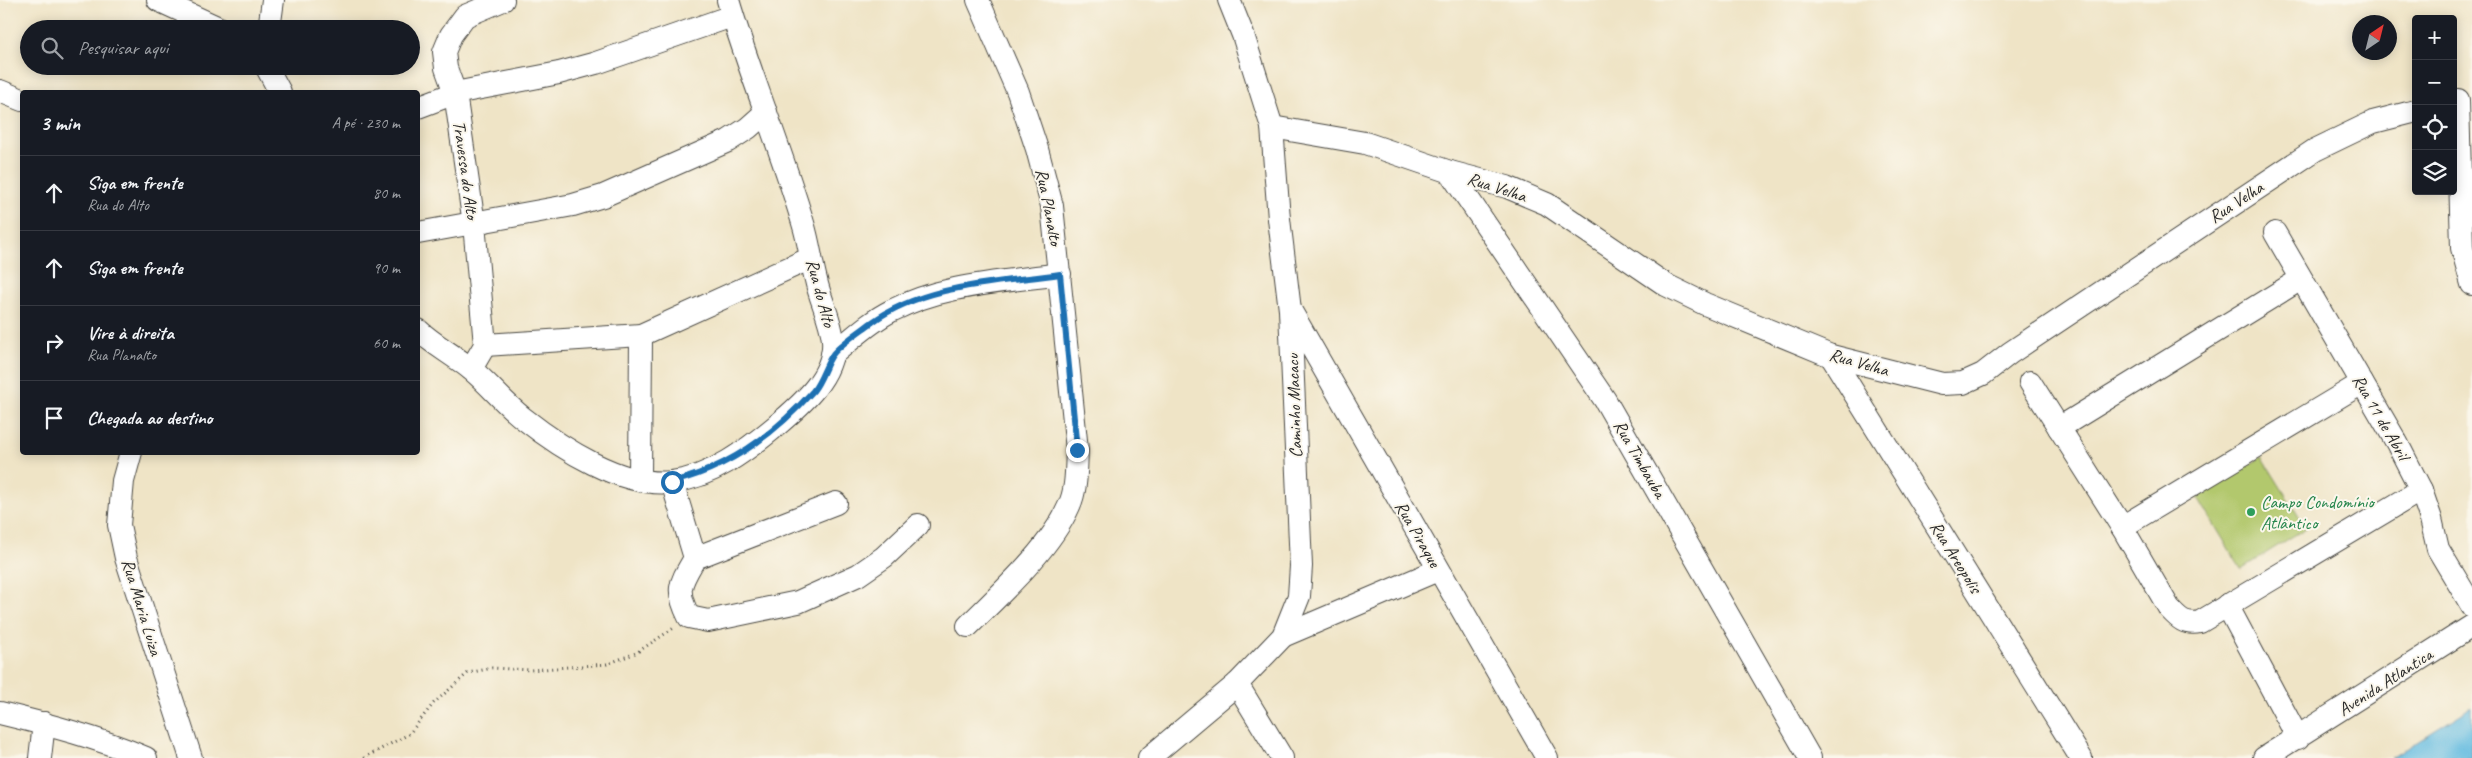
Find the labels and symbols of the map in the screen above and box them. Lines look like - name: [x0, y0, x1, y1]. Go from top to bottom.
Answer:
- north arrow: [2352, 15, 2397, 60]
- street label: Travessa do Alto: [448, 119, 484, 222]
- street label: Rua Planalto: [1031, 167, 1068, 249]
- street label: Rua Velha: [1465, 167, 1530, 207]
- street label: Rua Velha: [2205, 176, 2268, 228]
- street label: Rua do Alto: [801, 257, 841, 331]
- street label: Rua Velha: [1827, 343, 1892, 381]
- street label: Caminho Macacu: [1281, 352, 1307, 458]
- street label: Rua 11 de Abril: [2348, 370, 2416, 466]
- street label: Rua Timbauba: [1609, 416, 1672, 503]
- route end: [1066, 439, 1089, 462]
- route start: [661, 471, 684, 494]
- place label: Campo Condomínio Atlântico: [2261, 491, 2375, 534]
- street label: Rua Piraque: [1390, 497, 1446, 572]
- marker: Campo Condomínio Atlântico: [2245, 506, 2257, 518]
- street label: Rua Areopolis: [1925, 517, 1988, 599]
- street label: Rua Maria Luiza: [117, 556, 168, 660]
- street label: Avenida Atlantica: [2334, 642, 2438, 721]

